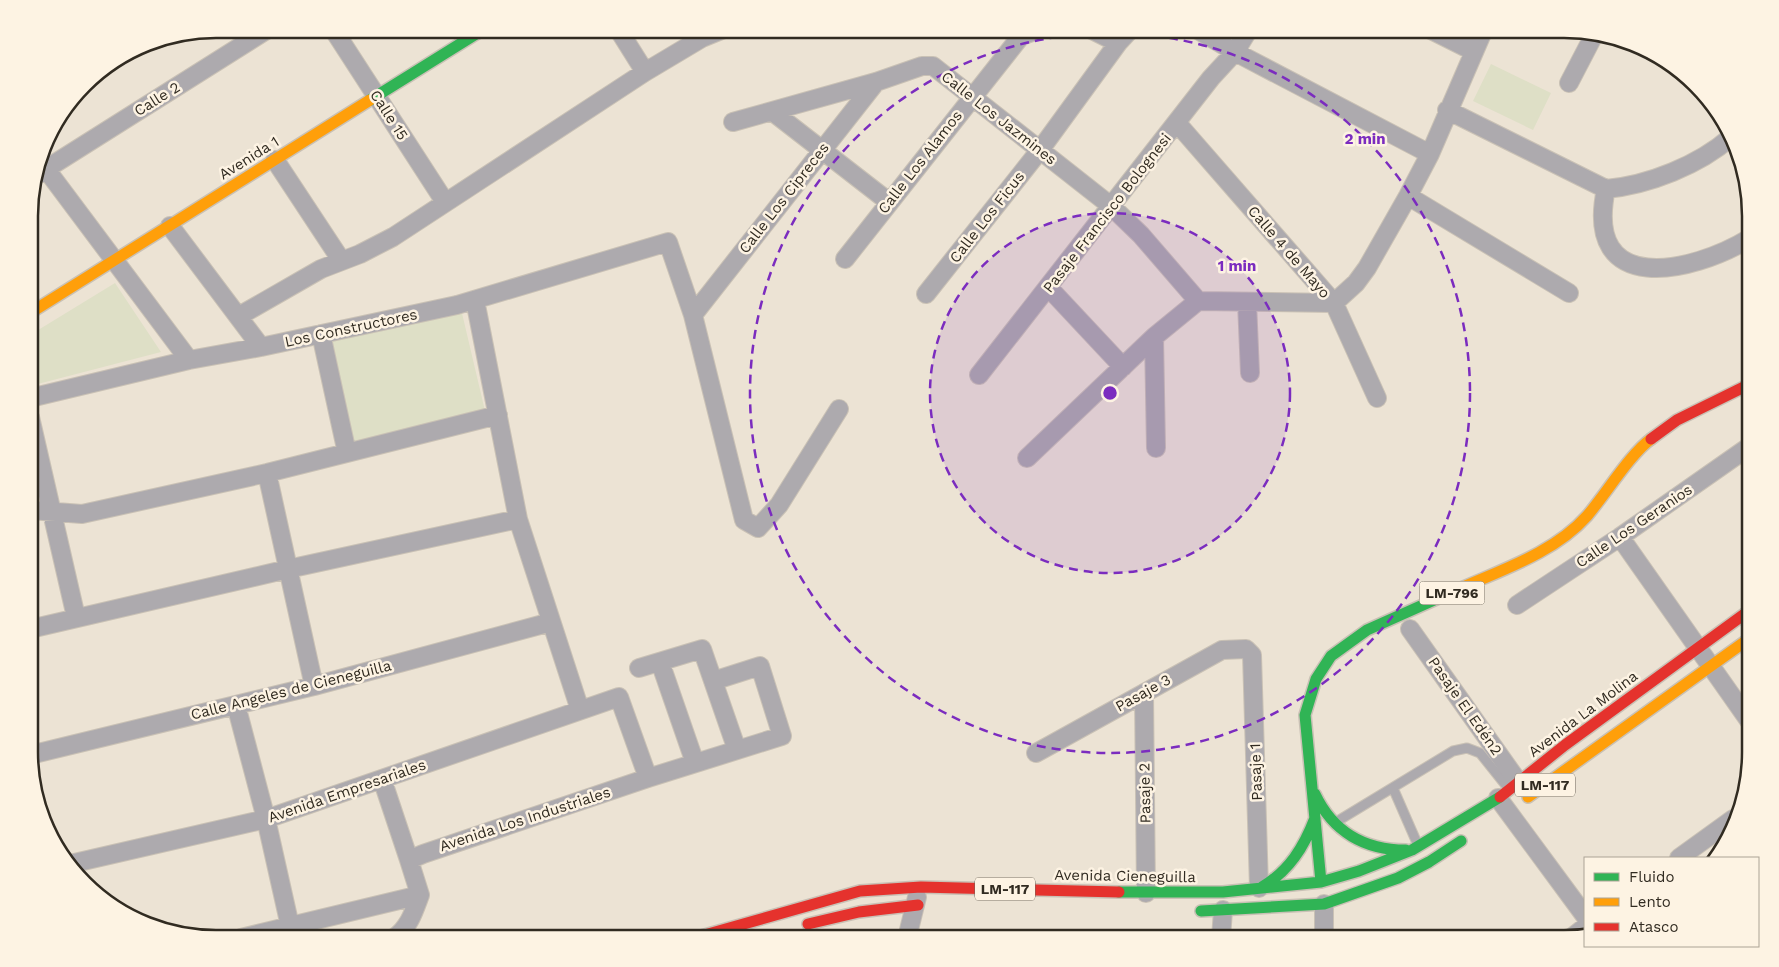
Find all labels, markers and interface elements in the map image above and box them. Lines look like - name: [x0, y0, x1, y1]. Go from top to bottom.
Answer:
- street label: Calle Los Jazmines: [938, 68, 1060, 169]
- street label: Calle 2: [131, 78, 183, 120]
- street label: Calle 15: [366, 87, 412, 143]
- street label: Calle Los Alamos: [874, 107, 966, 217]
- street label: Pasaje Francisco Bolognesi: [1039, 130, 1175, 296]
- text: 2 min: [1344, 130, 1386, 148]
- street label: Avenida 1: [216, 133, 282, 183]
- street label: Calle Los Cipreces: [735, 139, 833, 257]
- street label: Calle Los Ficus: [946, 168, 1028, 266]
- street label: Calle 4 de Mayo: [1244, 202, 1334, 302]
- text: 1 min: [1218, 257, 1256, 275]
- street label: Los Constructores: [283, 305, 419, 351]
- centre of rings: [1101, 384, 1119, 402]
- street label: Calle Los Geranios: [1572, 480, 1696, 572]
- road number: LM-796: [1420, 582, 1484, 604]
- street label: Pasaje El Edén2: [1424, 653, 1506, 759]
- street label: Calle Angeles de Cieneguilla: [189, 656, 394, 724]
- street label: Avenida La Molina: [1525, 667, 1642, 761]
- street label: Pasaje 3: [1112, 670, 1174, 716]
- street label: Pasaje 1: [1246, 743, 1266, 801]
- street label: Avenida Empresariales: [266, 755, 428, 826]
- street label: Pasaje 2: [1135, 763, 1155, 823]
- road number: LM-117: [1515, 774, 1575, 796]
- street label: Avenida Los Industriales: [437, 783, 613, 855]
- legend: [1584, 857, 1759, 947]
- street label: Avenida Cieneguilla: [1054, 866, 1196, 886]
- text: Fluido: [1629, 868, 1674, 886]
- road number: LM-117: [975, 878, 1035, 901]
- text: Lento: [1629, 893, 1671, 911]
- text: Atasco: [1629, 918, 1678, 936]

